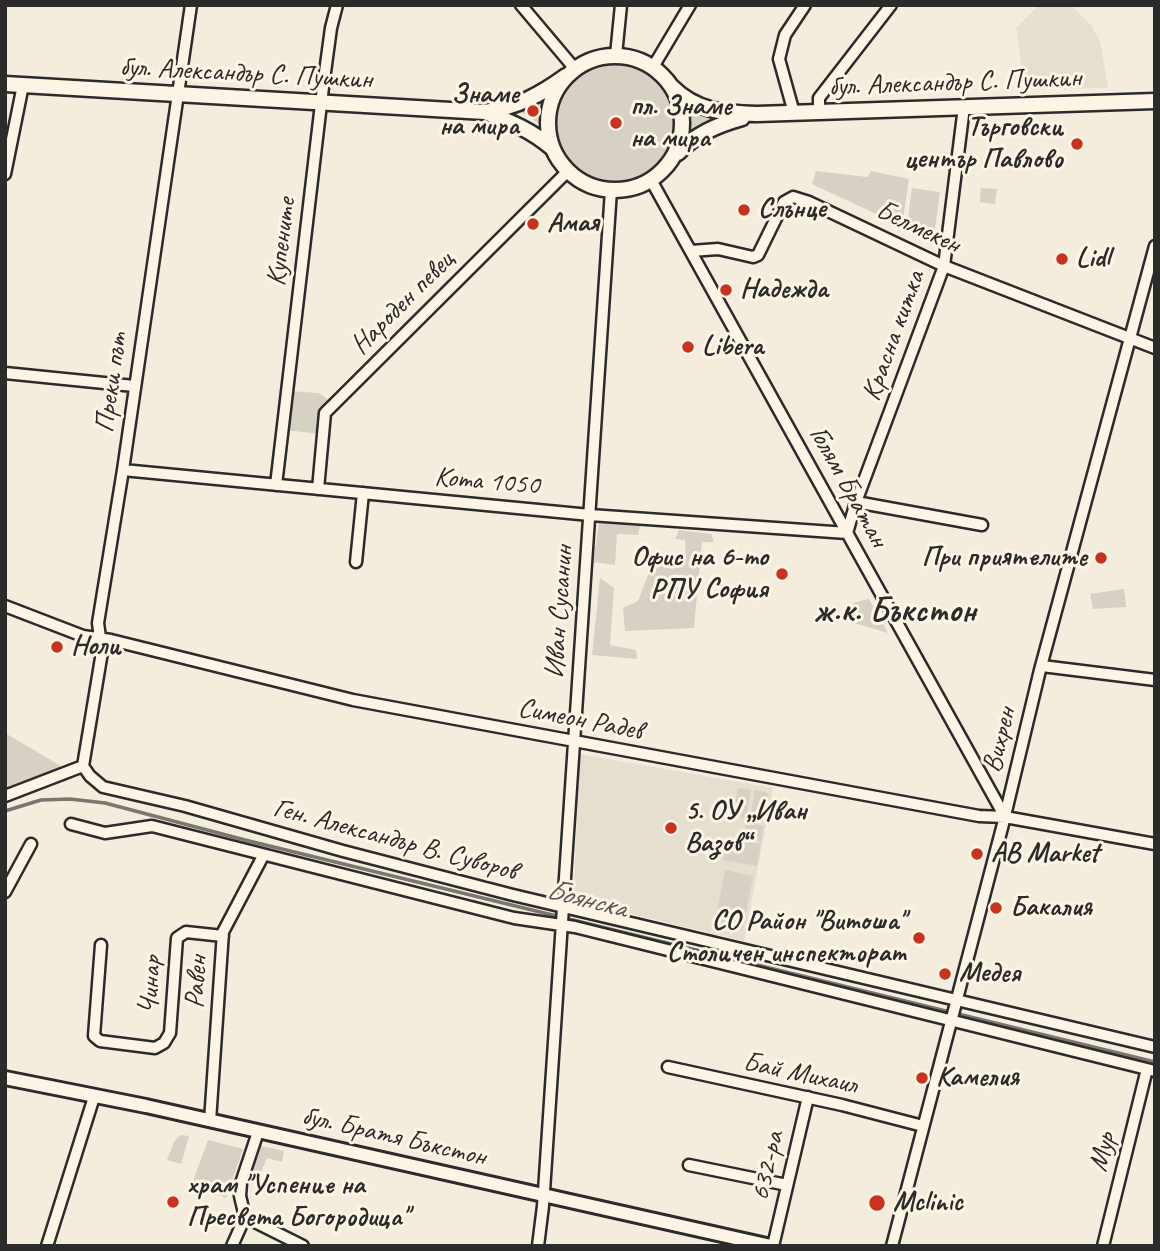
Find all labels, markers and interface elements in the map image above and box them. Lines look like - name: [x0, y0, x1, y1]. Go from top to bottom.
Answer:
- street label: бул. Александър С. Пушкин: [119, 51, 373, 97]
- street label: бул. Александър С. Пушкин: [828, 62, 1082, 104]
- place label: Знаме на мира: [439, 78, 519, 144]
- place label: пл. Знаме на мира: [630, 90, 732, 156]
- marker: Знаме на мира: [525, 103, 541, 119]
- place label: Търговски център Павлово: [904, 111, 1063, 177]
- marker: пл. Знаме на мира: [608, 115, 624, 131]
- marker: Търговски център Павлово: [1069, 136, 1085, 152]
- place label: Слънце: [758, 193, 826, 227]
- street label: Белмекен: [870, 194, 966, 262]
- street label: Купените: [260, 196, 304, 288]
- marker: Слънце: [736, 202, 752, 218]
- place label: Амая: [547, 207, 599, 241]
- marker: Амая: [525, 216, 541, 232]
- place label: Lidl: [1076, 242, 1110, 276]
- street label: Народен певец: [344, 244, 462, 362]
- marker: Lidl: [1054, 251, 1070, 267]
- street label: Красна китка: [855, 266, 933, 406]
- place label: Надежда: [740, 273, 828, 307]
- marker: Надежда: [718, 282, 734, 298]
- place label: Libera: [702, 330, 763, 364]
- street label: Преки път: [88, 331, 136, 435]
- marker: Libera: [680, 339, 696, 355]
- street label: Голям Братан: [801, 421, 895, 553]
- street label: Кота 1050: [433, 461, 541, 503]
- place label: Офис на 6-то РПУ София: [631, 541, 768, 607]
- place label: При приятелите: [922, 541, 1087, 575]
- street label: Иван Сусанин: [539, 544, 581, 680]
- marker: При приятелите: [1093, 550, 1109, 566]
- marker: Офис на 6-то РПУ София: [774, 566, 790, 582]
- district label: ж.к. Бъкстон: [814, 591, 976, 633]
- place label: Ноли: [71, 630, 121, 664]
- marker: Ноли: [49, 639, 65, 655]
- street label: Симеон Радев: [515, 692, 645, 748]
- street label: Вихрен: [976, 704, 1024, 776]
- street label: Ген. Александър В. Суворов: [270, 791, 520, 889]
- place label: 5. ОУ „Иван Вазов“: [685, 795, 807, 861]
- marker: 5. ОУ „Иван Вазов“: [663, 820, 679, 836]
- place label: AB Market: [991, 837, 1099, 871]
- marker: AB Market: [969, 846, 985, 862]
- water label: Боянска: [542, 873, 630, 927]
- place label: Бакалия: [1010, 891, 1092, 925]
- marker: Бакалия: [988, 900, 1004, 916]
- place label: СО Район "Витоша" Столичен инспекторат: [667, 905, 905, 971]
- marker: СО Район "Витоша" Столичен инспекторат: [911, 930, 927, 946]
- street label: Равен: [178, 954, 216, 1010]
- street label: Чинар: [132, 955, 170, 1015]
- place label: Медея: [959, 957, 1021, 991]
- marker: Медея: [937, 966, 953, 982]
- street label: Бай Михаил: [740, 1046, 860, 1102]
- place label: Камелия: [936, 1061, 1019, 1095]
- marker: Камелия: [914, 1070, 930, 1086]
- street label: бул. Братя Бъкстон: [299, 1099, 489, 1175]
- street label: 632-ра: [744, 1128, 792, 1204]
- street label: Мур: [1082, 1129, 1124, 1175]
- place label: храм "Успение на Пресвета Богородица": [187, 1169, 408, 1235]
- place label: Mclinic: [893, 1186, 963, 1220]
- marker: Mclinic: [867, 1193, 887, 1213]
- marker: храм "Успение на Пресвета Богородица": [165, 1194, 181, 1210]

